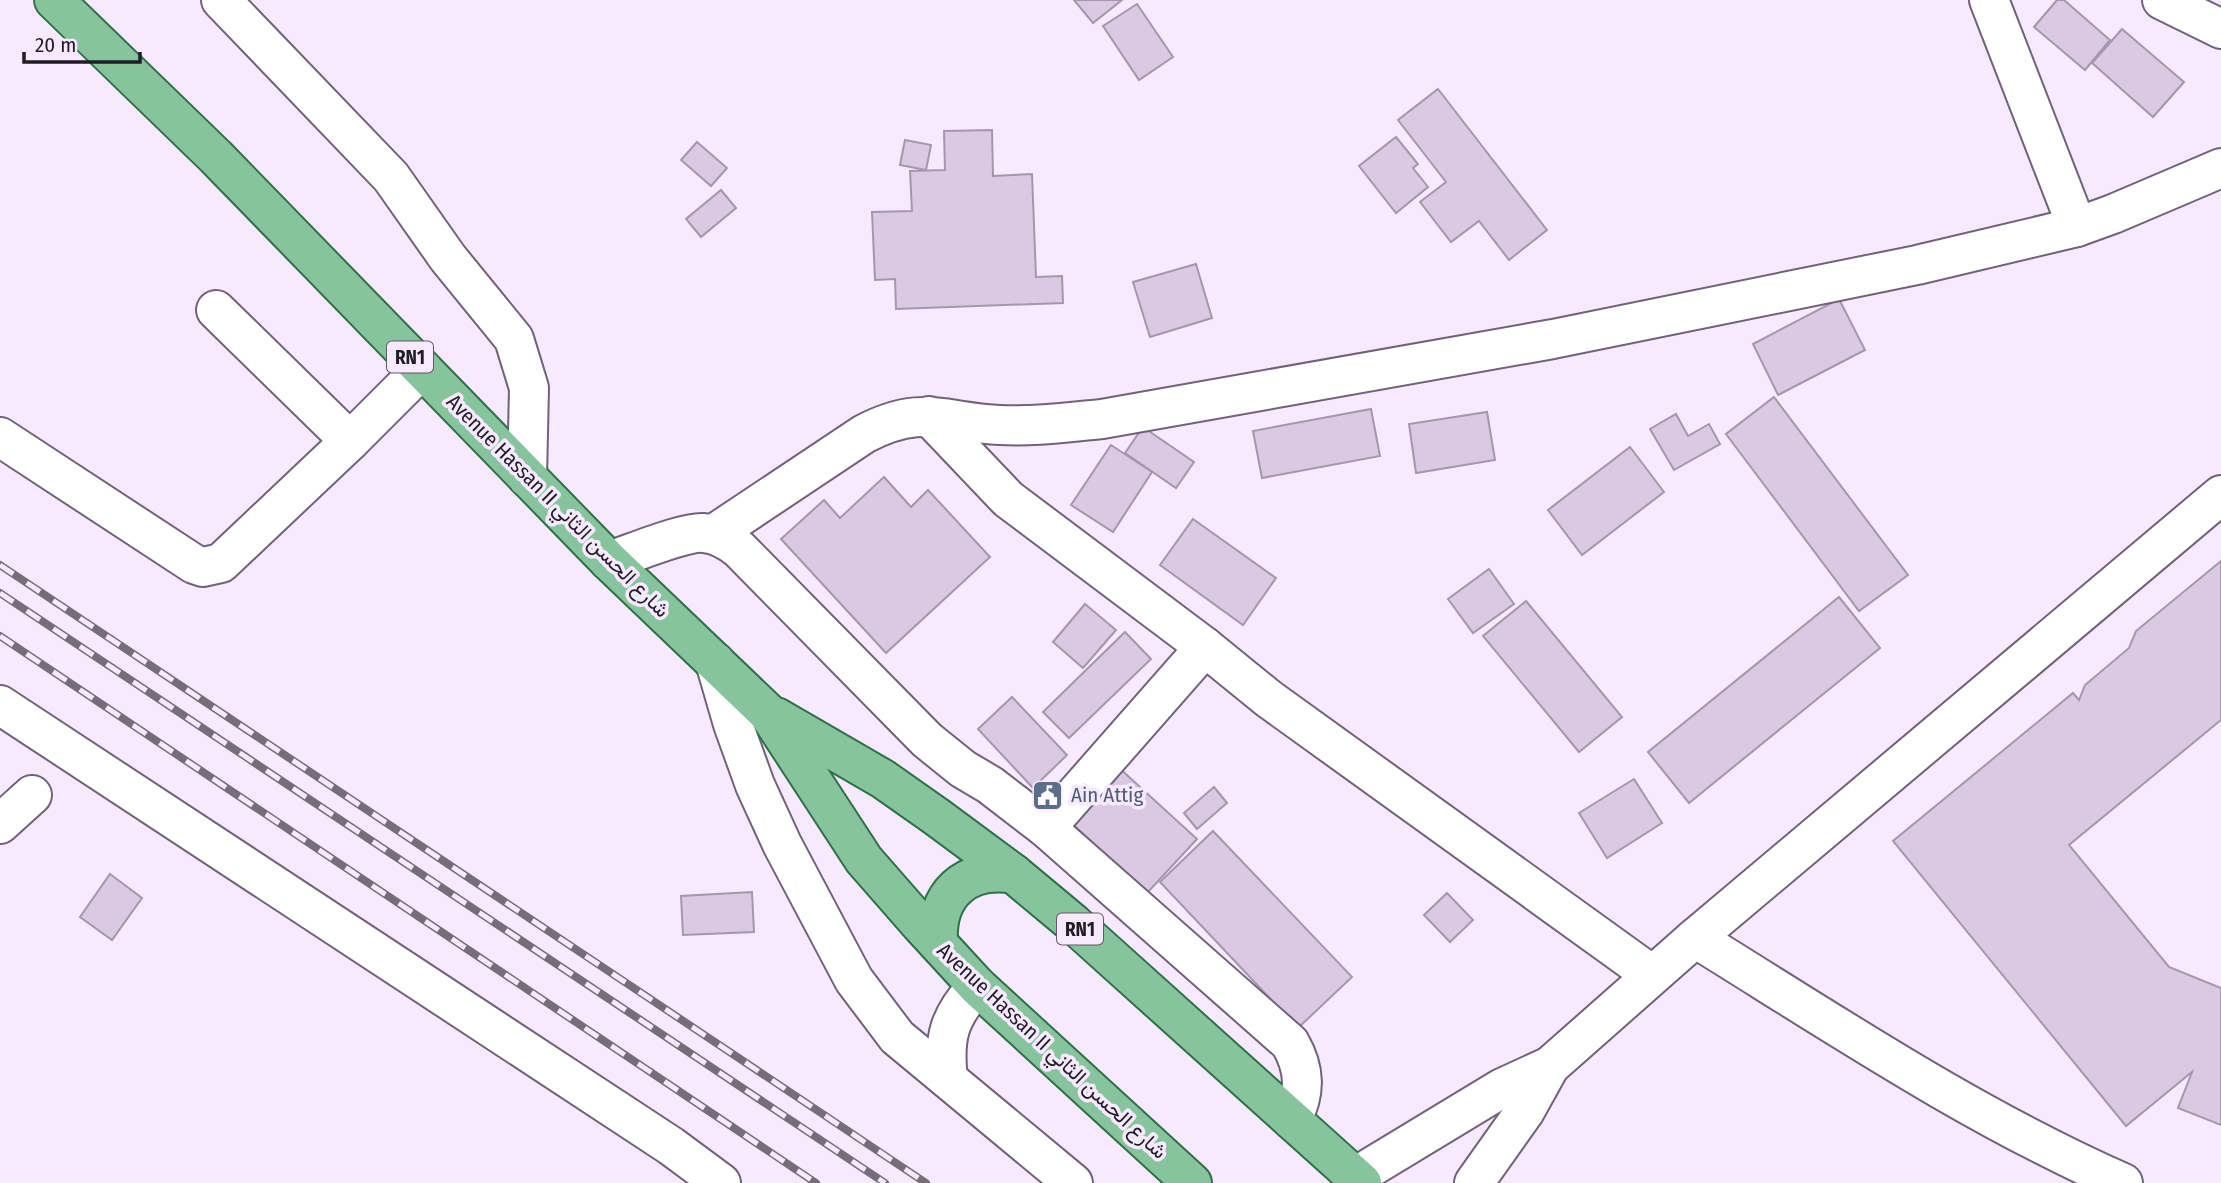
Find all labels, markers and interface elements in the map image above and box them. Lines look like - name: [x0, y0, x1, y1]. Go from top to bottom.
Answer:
- scale bar: [24, 21, 140, 65]
- text: 20 m: [35, 32, 76, 58]
- road number: RN1: [387, 342, 433, 372]
- street label: Avenue Hassan II شارع الحسن الثاني: [438, 389, 675, 626]
- public building icon: Ain Attig: [1031, 778, 1065, 812]
- place label: Ain Attig: [1071, 782, 1143, 808]
- road number: RN1: [1057, 914, 1103, 945]
- street label: Avenue Hassan II شارع الحسن الثاني: [929, 937, 1172, 1167]

